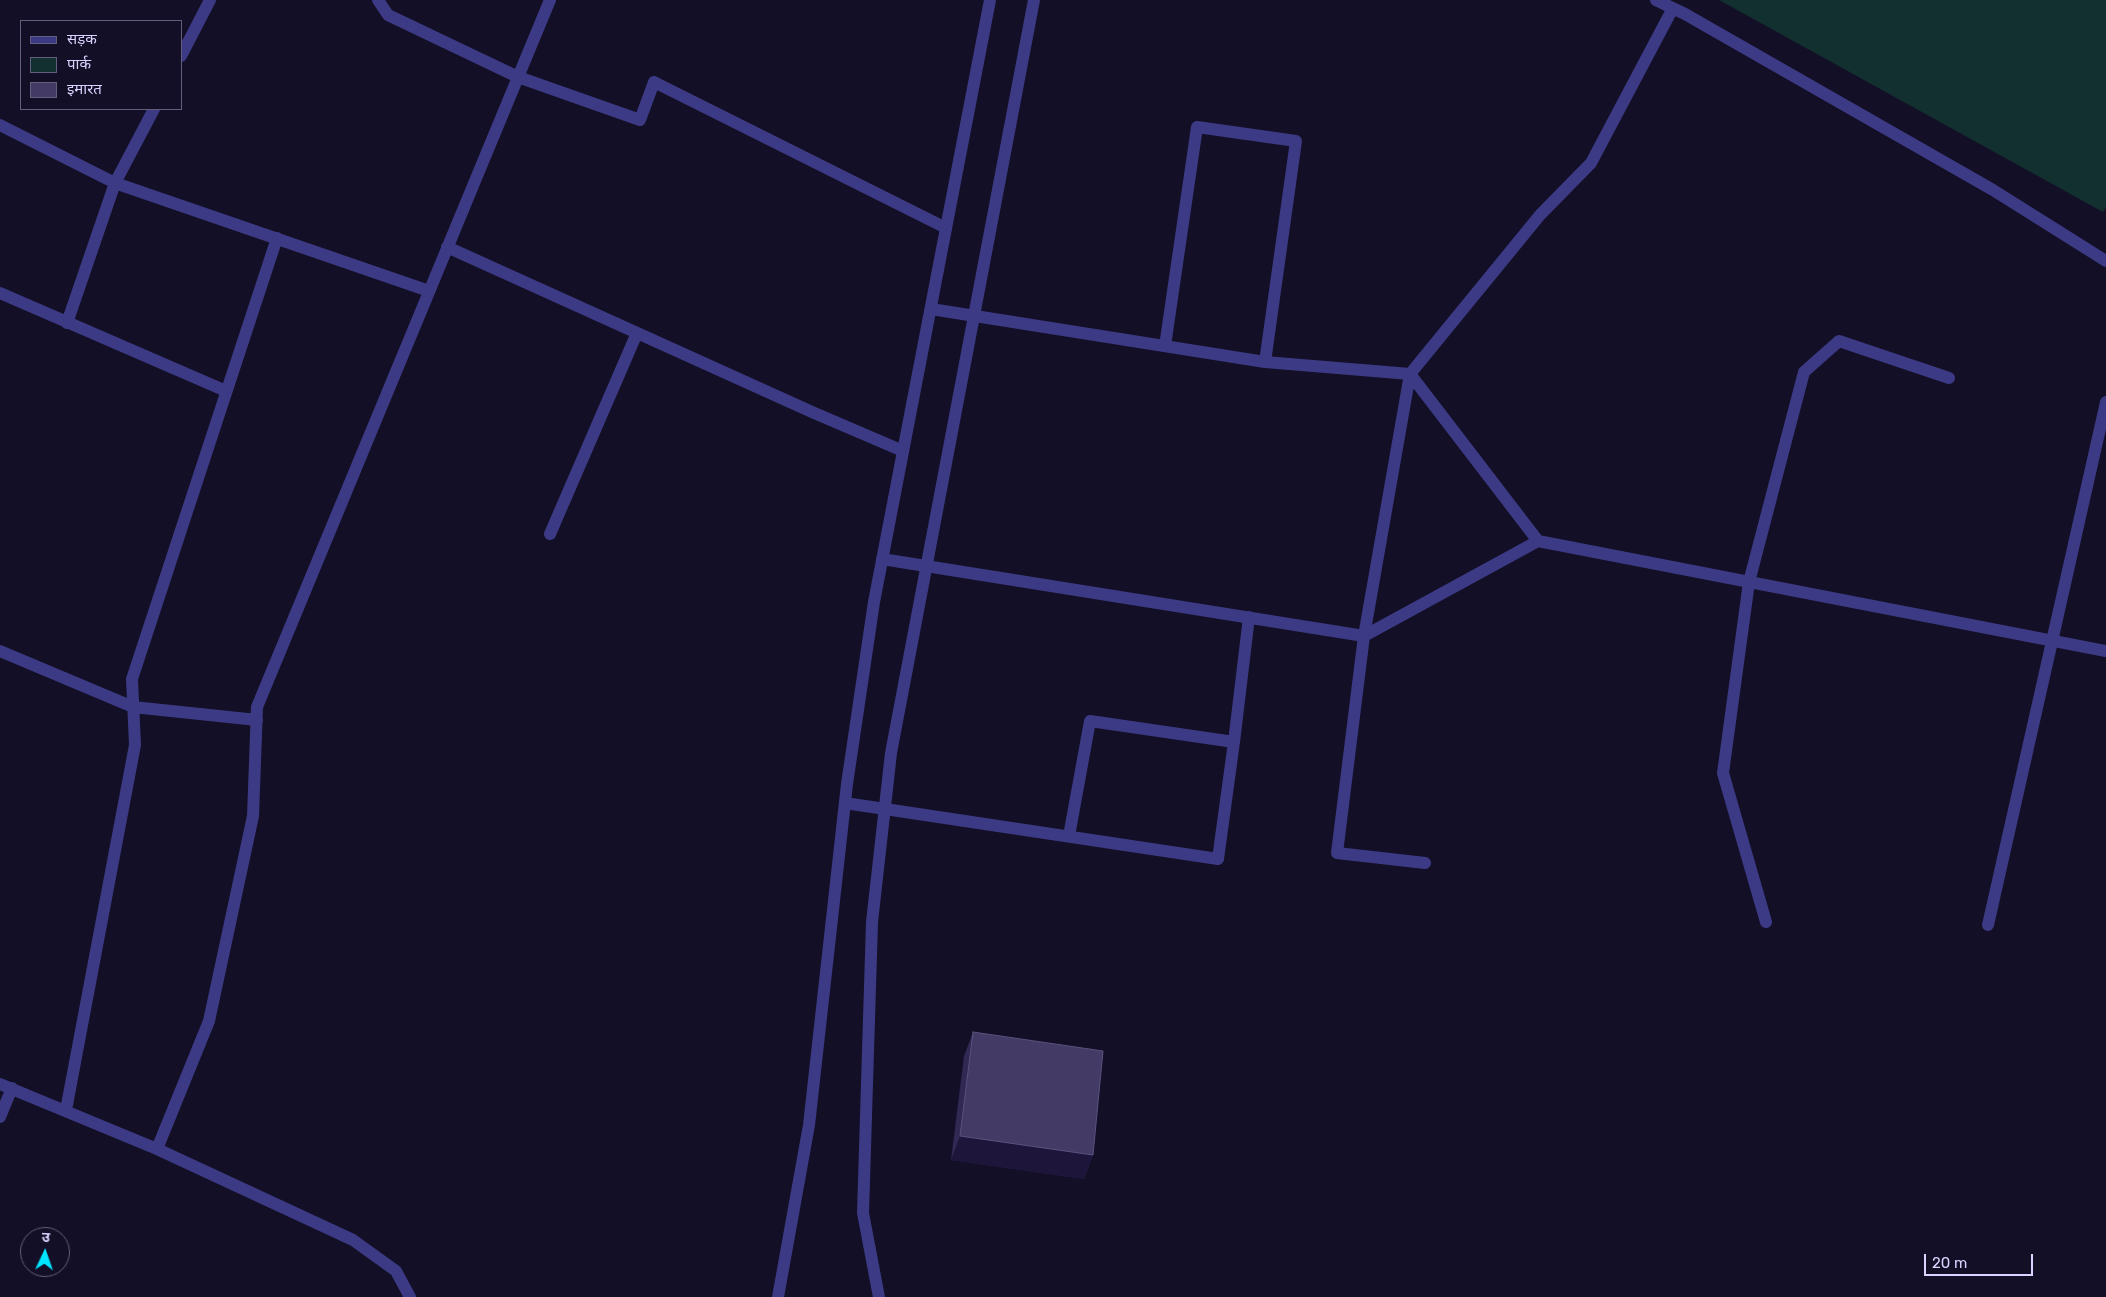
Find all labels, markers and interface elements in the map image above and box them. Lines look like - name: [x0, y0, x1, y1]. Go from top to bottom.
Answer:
- legend: [20, 20, 182, 110]
- text: सड़क: [67, 30, 97, 48]
- text: पार्क: [67, 55, 91, 73]
- text: इमारत: [67, 80, 102, 98]
- north arrow: [20, 1227, 70, 1277]
- text: उ: [41, 1229, 50, 1246]
- scale bar: [1926, 1244, 2035, 1276]
- text: 20 m: [1932, 1254, 1967, 1272]

